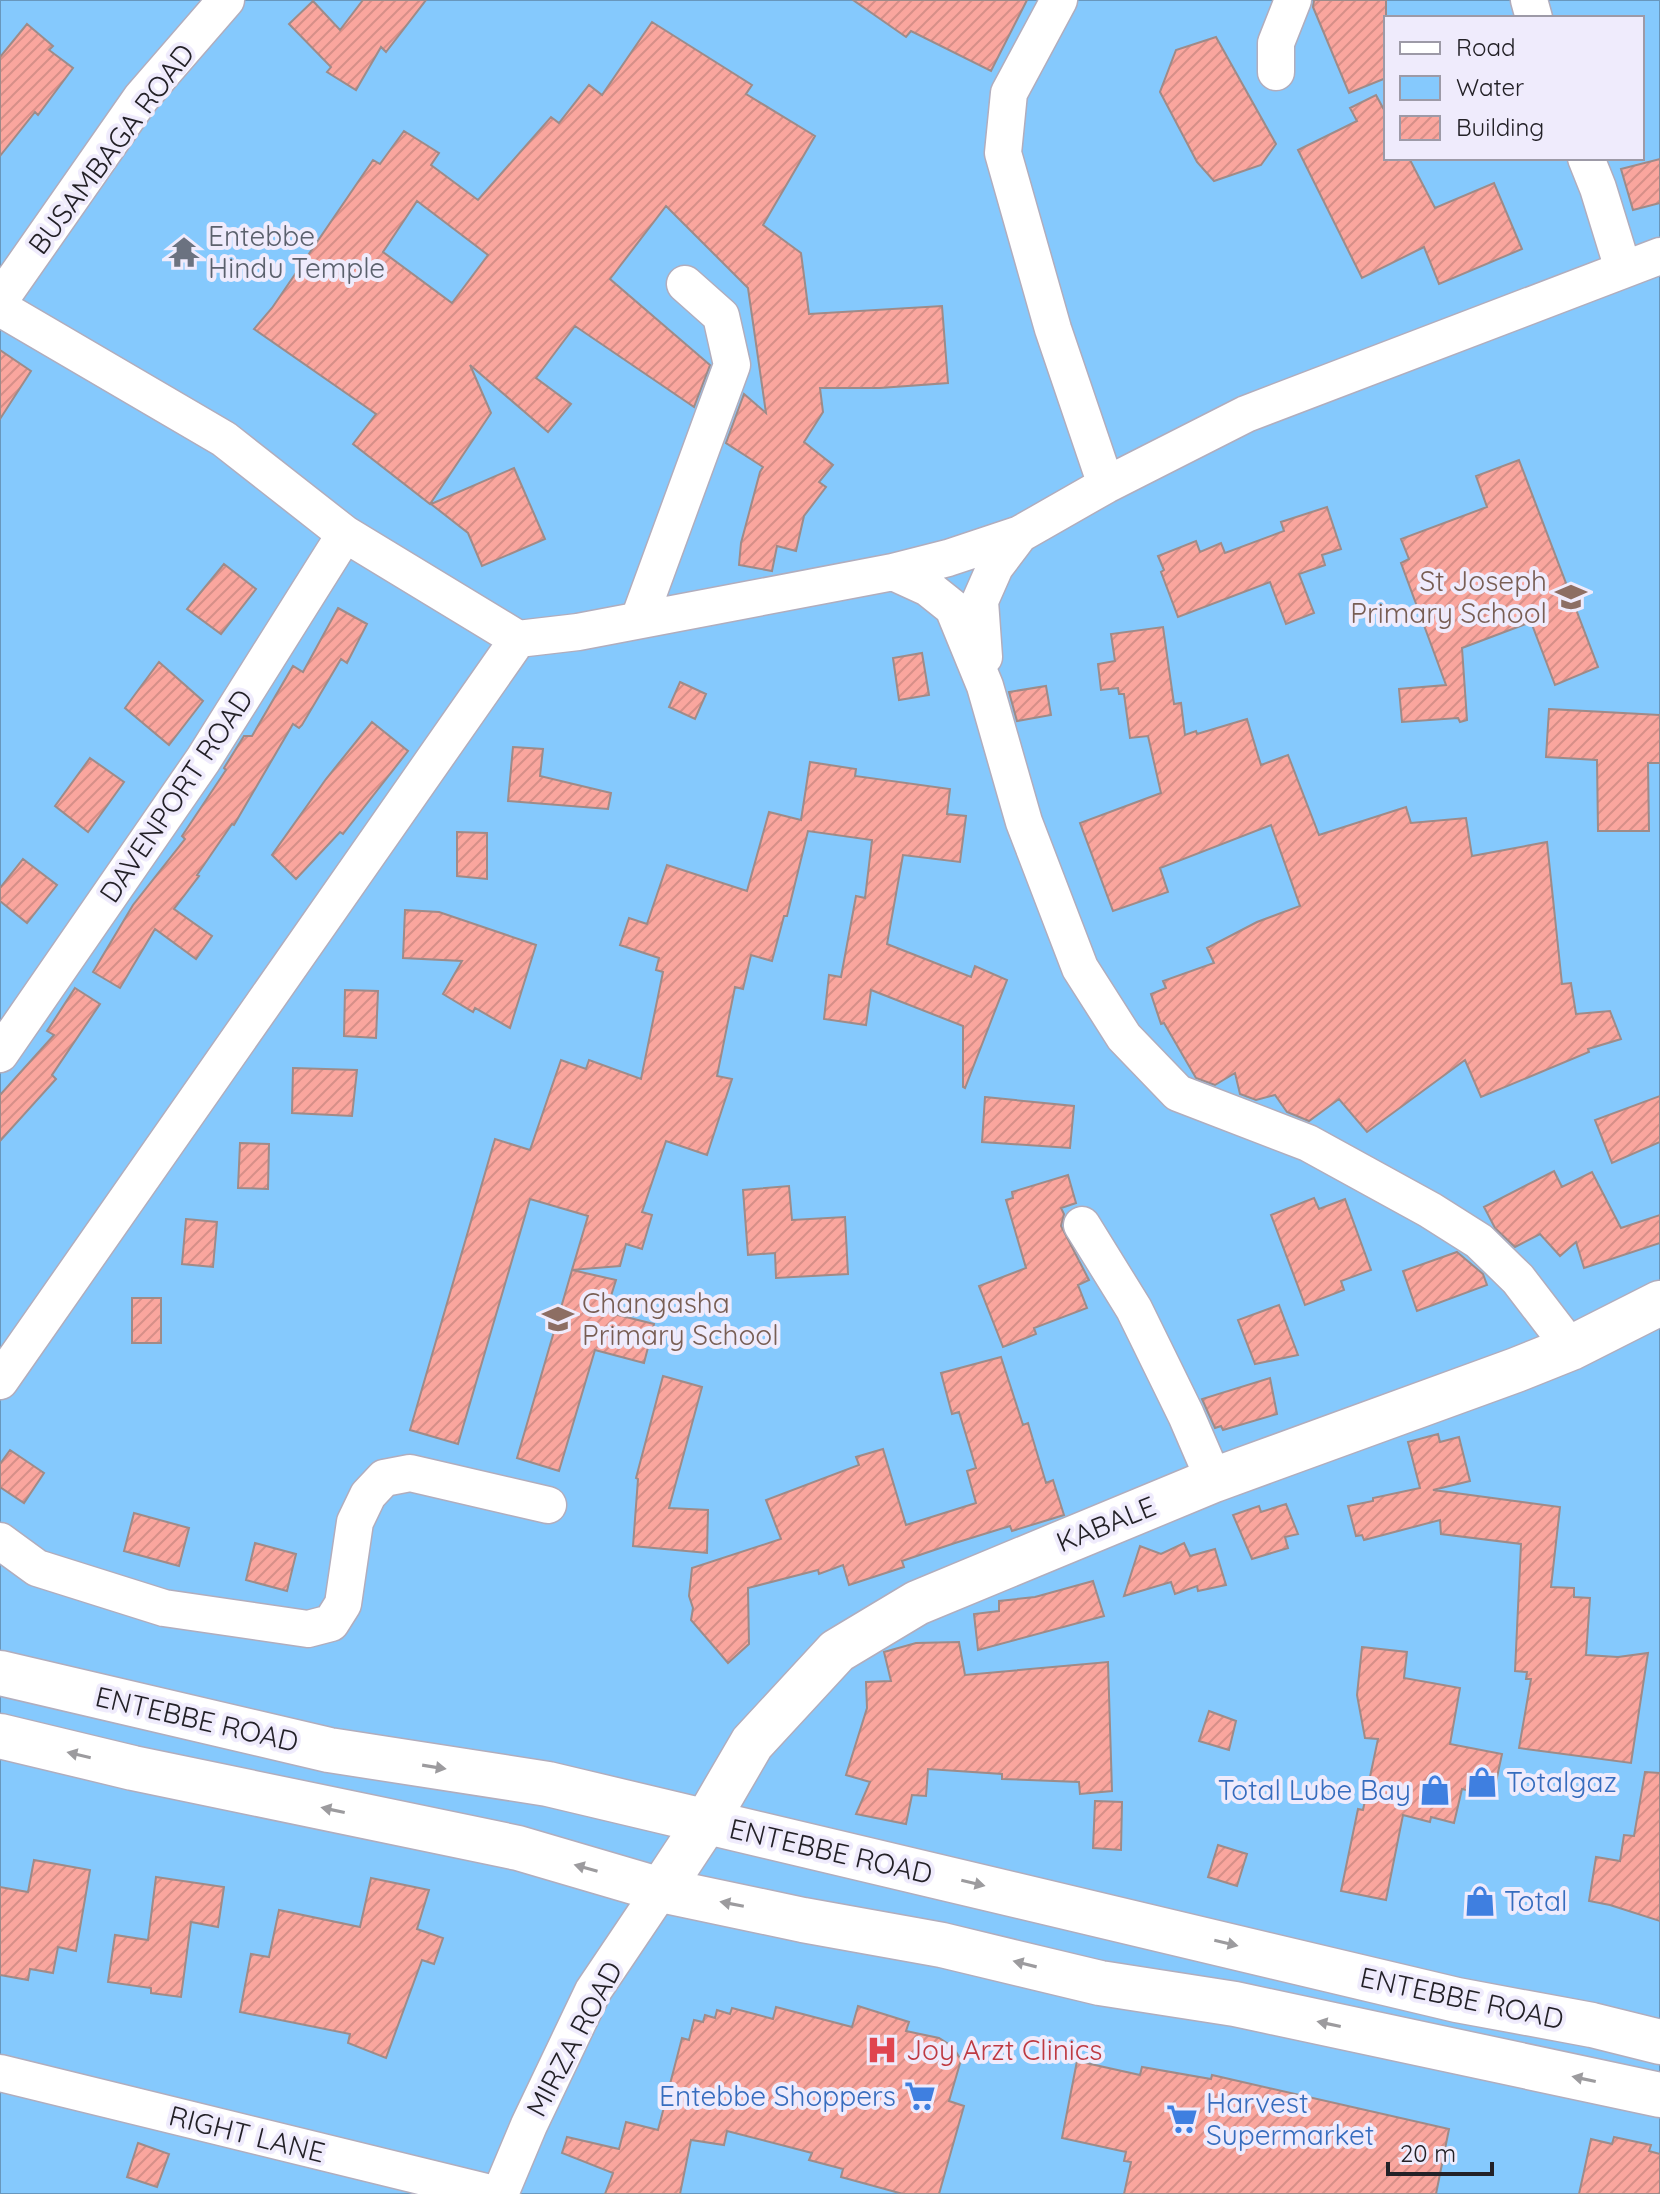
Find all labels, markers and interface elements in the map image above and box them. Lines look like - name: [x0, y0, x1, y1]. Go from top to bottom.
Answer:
- legend: [1384, 16, 1644, 160]
- text: Road: [1456, 32, 1516, 62]
- street label: BUSAMBAGA ROAD: [20, 37, 201, 261]
- text: Water: [1456, 72, 1524, 102]
- text: Building: [1456, 112, 1544, 142]
- place label: Entebbe Hindu Temple: [208, 218, 385, 285]
- temple icon: Entebbe Hindu Temple: [167, 235, 201, 269]
- place label: St Joseph Primary School: [1350, 563, 1547, 630]
- school or university icon: St Joseph Primary School: [1554, 580, 1588, 614]
- street label: DAVENPORT ROAD: [91, 683, 260, 909]
- place label: Changasha Primary School: [582, 1285, 779, 1352]
- school or university icon: Changasha Primary School: [541, 1302, 575, 1336]
- street label: KABALE: [1051, 1488, 1161, 1559]
- street label: ENTEBBE ROAD: [92, 1678, 302, 1759]
- one-way arrow: [66, 1748, 91, 1761]
- one-way arrow: [422, 1761, 447, 1774]
- place label: Totalgaz: [1506, 1764, 1617, 1799]
- shop icon: Totalgaz: [1465, 1765, 1499, 1799]
- place label: Total Lube Bay: [1218, 1772, 1411, 1807]
- shop icon: Total Lube Bay: [1418, 1773, 1452, 1807]
- one-way arrow: [320, 1803, 345, 1816]
- street label: ENTEBBE ROAD: [726, 1810, 936, 1891]
- one-way arrow: [574, 1861, 598, 1874]
- one-way arrow: [961, 1877, 986, 1890]
- place label: Total: [1504, 1883, 1567, 1918]
- shop icon: Total: [1463, 1884, 1497, 1918]
- one-way arrow: [719, 1898, 744, 1910]
- one-way arrow: [1214, 1938, 1239, 1950]
- street label: MIRZA ROAD: [518, 1955, 629, 2122]
- one-way arrow: [1012, 1958, 1037, 1970]
- street label: ENTEBBE ROAD: [1357, 1959, 1567, 2036]
- one-way arrow: [1317, 2017, 1342, 2030]
- place label: Joy Arzt Clinics: [906, 2032, 1102, 2067]
- hospital icon: Joy Arzt Clinics: [865, 2033, 899, 2067]
- one-way arrow: [1571, 2072, 1596, 2085]
- place label: Entebbe Shoppers: [659, 2078, 896, 2113]
- supermarket icon: Entebbe Shoppers: [903, 2079, 937, 2113]
- place label: Harvest Supermarket: [1206, 2085, 1374, 2152]
- street label: RIGHT LANE: [166, 2097, 329, 2170]
- supermarket icon: Harvest Supermarket: [1165, 2102, 1199, 2136]
- scale bar: [1388, 2126, 1492, 2176]
- text: 20 m: [1400, 2138, 1456, 2168]

